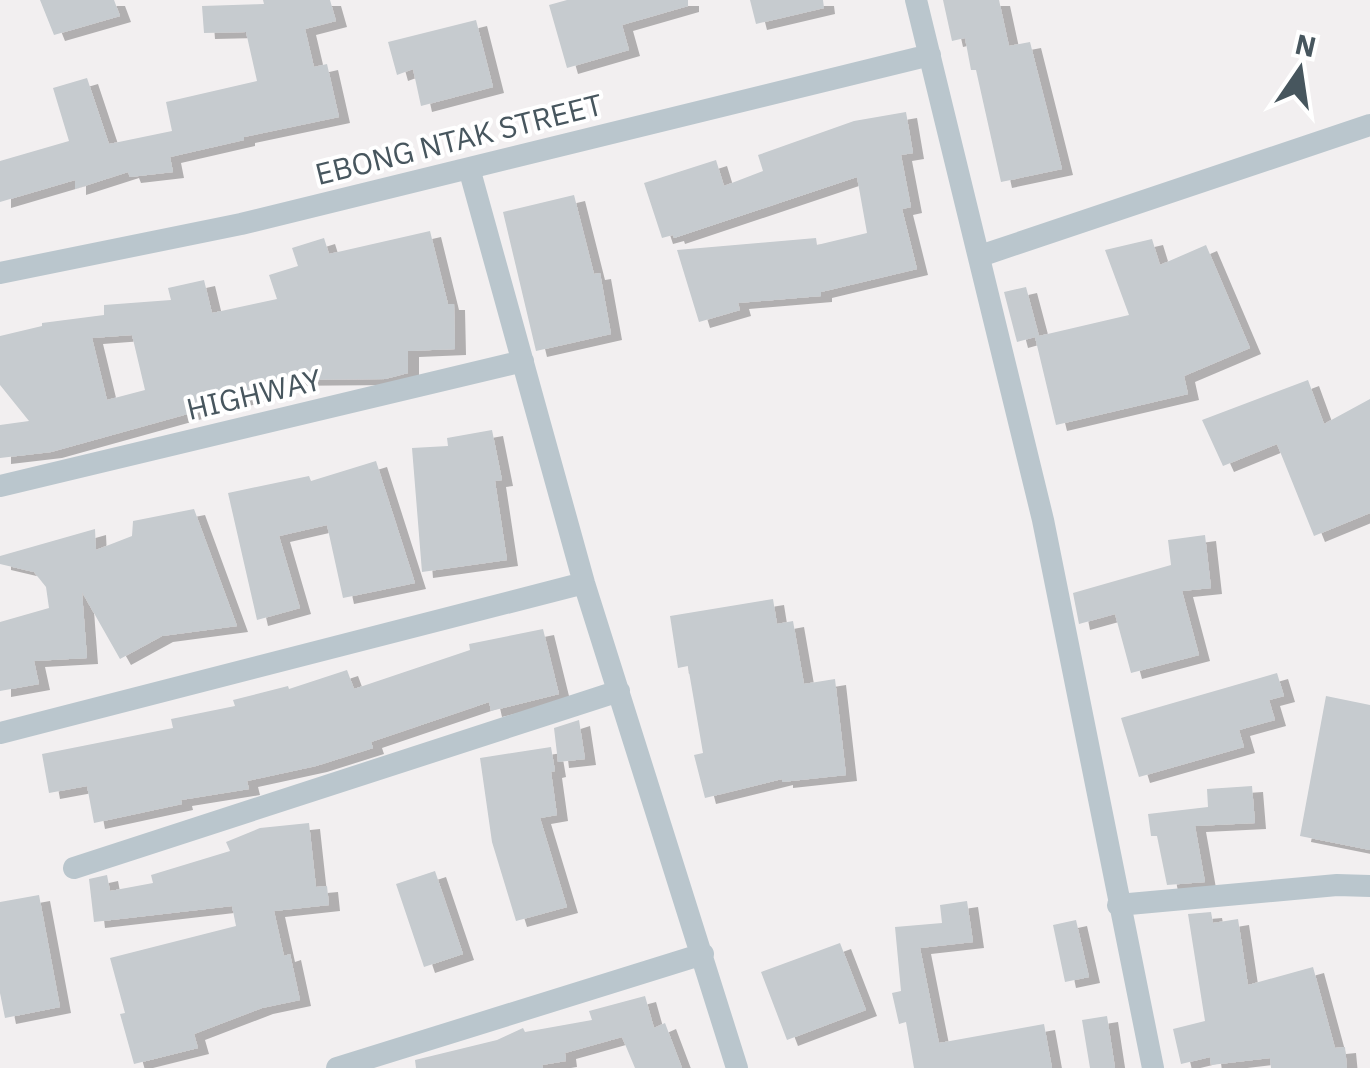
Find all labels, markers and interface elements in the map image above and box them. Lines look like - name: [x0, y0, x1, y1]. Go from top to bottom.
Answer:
- north arrow: [1250, 20, 1350, 120]
- text: N: [1292, 25, 1320, 65]
- street label: EBONG NTAK STREET: [311, 84, 606, 193]
- street label: HIGHWAY: [182, 359, 325, 428]

